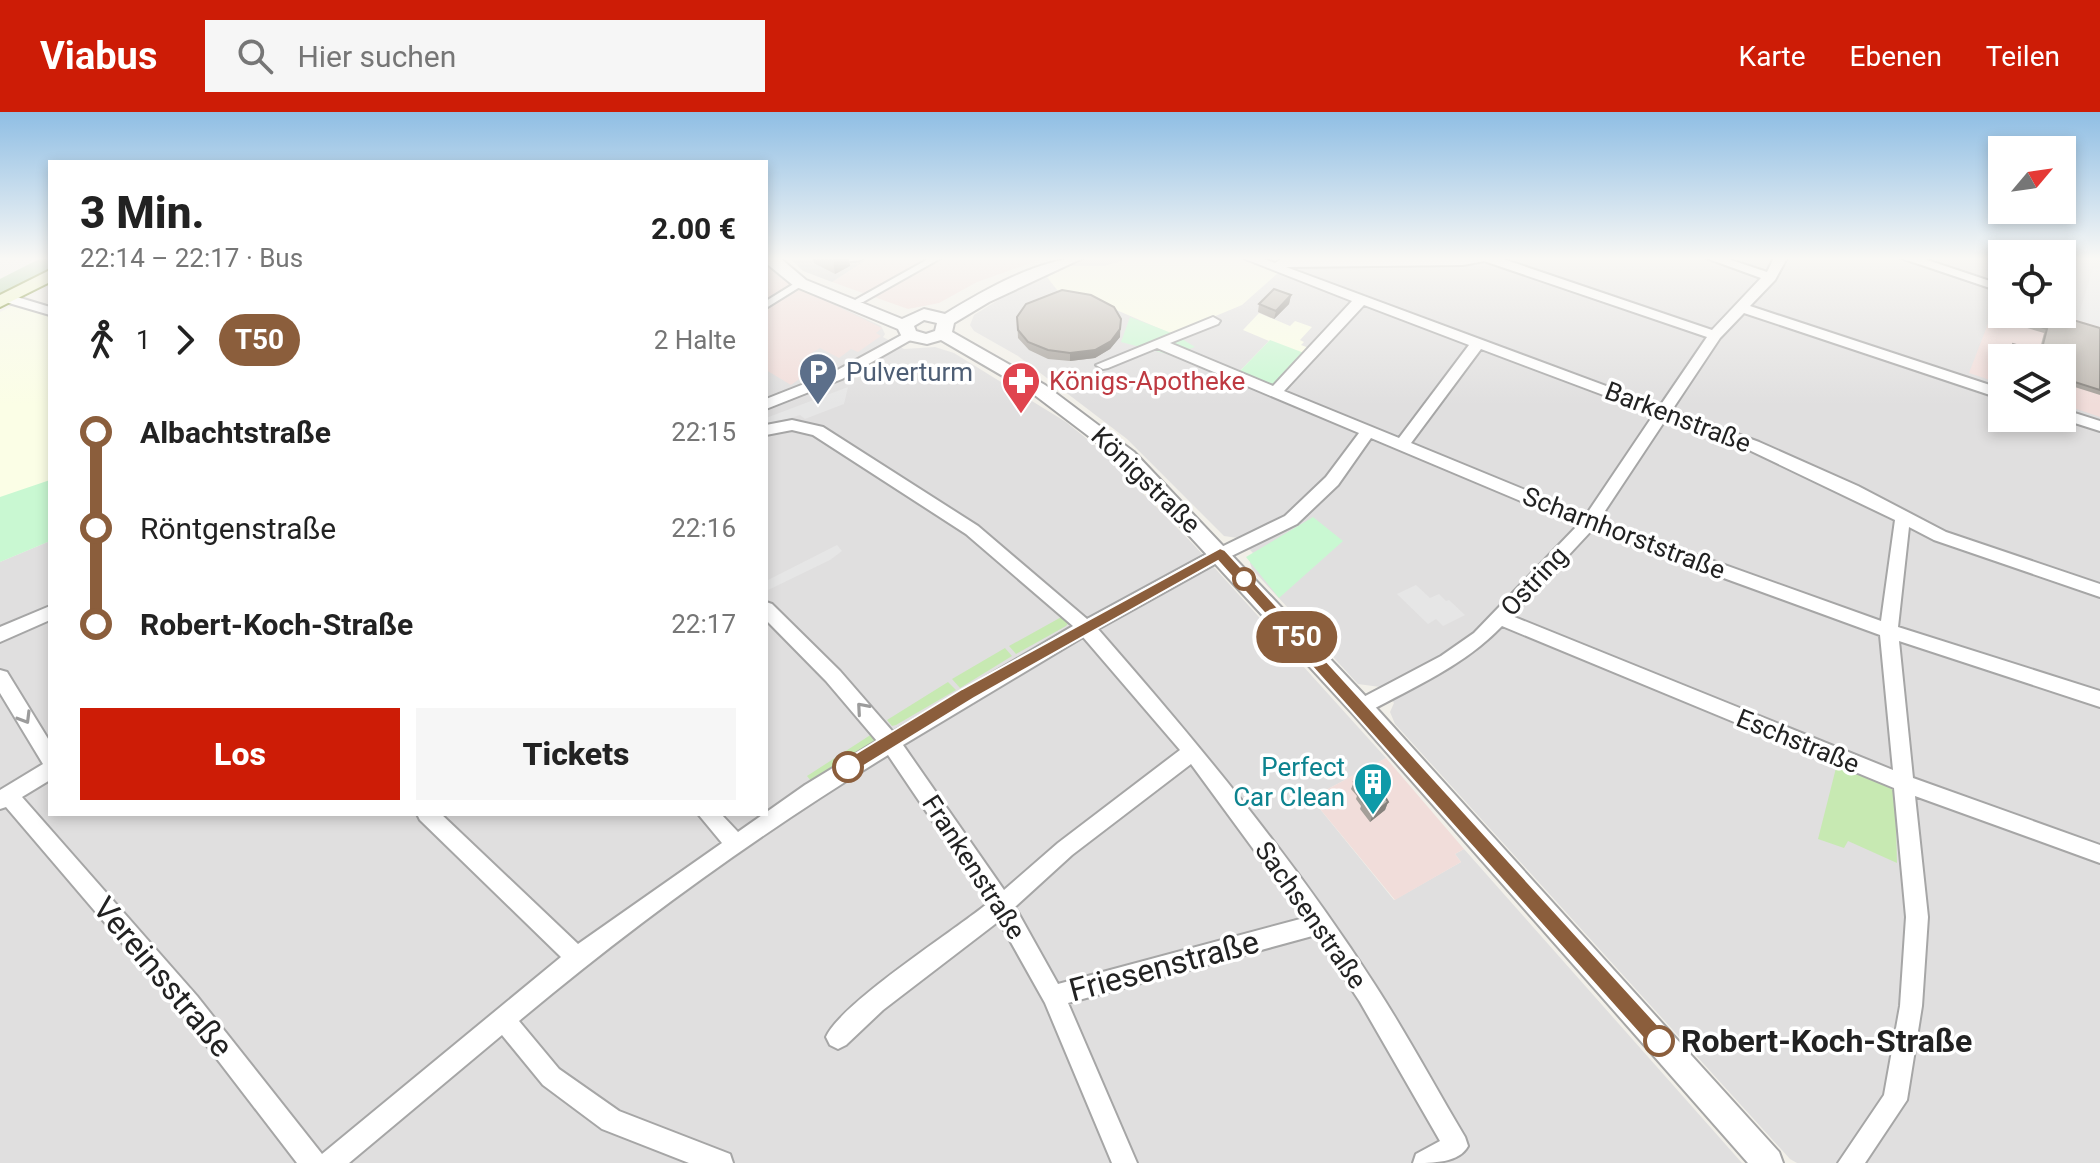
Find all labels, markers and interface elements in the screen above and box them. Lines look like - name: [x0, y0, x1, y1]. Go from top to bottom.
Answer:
- search box: [205, 20, 765, 92]
- text: Viabus: [40, 34, 157, 78]
- icon: search: [233, 34, 277, 78]
- text: Hier suchen: [297, 39, 456, 74]
- text: Karte: [1739, 40, 1806, 73]
- text: Ebenen: [1850, 40, 1942, 73]
- text: Teilen: [1986, 40, 2060, 73]
- north arrow: [1988, 136, 2076, 224]
- map controls: [1988, 136, 2076, 432]
- text: 3 Min.: [80, 187, 205, 239]
- text: 2.00 €: [651, 211, 736, 246]
- button: locate: [1988, 240, 2076, 328]
- text: 22:14 – 22:17 · Bus: [80, 243, 303, 273]
- icon: walk: [80, 318, 124, 362]
- icon: forward: [163, 318, 207, 362]
- text: T50: [235, 323, 284, 356]
- text: 1: [136, 325, 151, 355]
- text: 2 Halte: [654, 325, 736, 355]
- button: layers: [1988, 344, 2076, 432]
- parking icon: Pulverturm: [797, 351, 839, 406]
- place label: Pulverturm: [846, 357, 973, 387]
- pharmacy icon: Königs-Apotheke: [1000, 360, 1042, 415]
- place label: Königs-Apotheke: [1049, 366, 1245, 396]
- street label: Barkenstraße: [1601, 375, 1755, 459]
- text: Albachtstraße: [140, 415, 331, 450]
- text: 22:15: [671, 417, 736, 447]
- street label: Königstraße: [1085, 421, 1207, 539]
- street label: Scharnhorststraße: [1519, 481, 1729, 585]
- text: Röntgenstraße: [140, 511, 336, 546]
- text: 22:16: [671, 513, 736, 543]
- street label: Ostring: [1494, 540, 1574, 622]
- unlabelled marker: [1233, 568, 1255, 590]
- text: Robert-Koch-Straße: [140, 607, 413, 642]
- text: 22:17: [671, 609, 736, 639]
- line badge: T50: [1251, 611, 1343, 663]
- text: T50: [1272, 620, 1322, 653]
- one-way arrow: [857, 703, 872, 718]
- street label: Eschstraße: [1732, 703, 1864, 779]
- button: Los: [80, 708, 400, 800]
- button: Tickets: [416, 708, 736, 800]
- one-way arrow: [15, 709, 31, 724]
- unlabelled marker: [833, 752, 863, 782]
- place label: Perfect Car Clean: [1233, 752, 1345, 812]
- building icon: Perfect Car Clean: [1352, 761, 1394, 816]
- street label: Frankenstraße: [916, 789, 1032, 945]
- street label: Sachsenstraße: [1249, 836, 1373, 994]
- street label: Vereinsstraße: [85, 889, 241, 1065]
- street label: Friesenstraße: [1065, 922, 1263, 1010]
- place label: Robert-Koch-Straße: [1681, 1022, 1972, 1060]
- marker: Robert-Koch-Straße: [1644, 1026, 1674, 1056]

